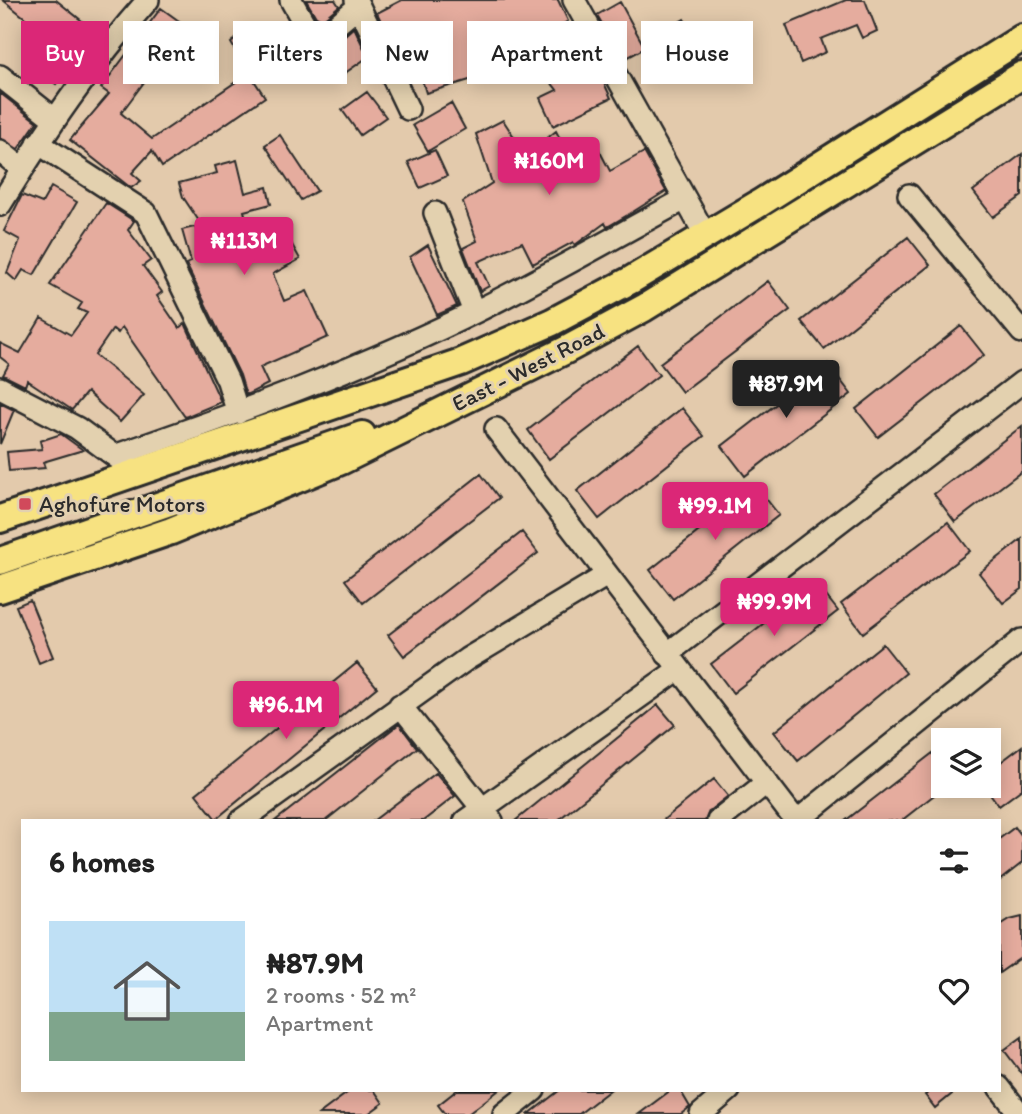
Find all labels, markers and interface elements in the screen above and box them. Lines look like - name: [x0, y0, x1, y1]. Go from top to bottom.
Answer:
- chip: Buy: [21, 21, 109, 84]
- chip: Rent: [123, 21, 219, 84]
- chip: Filters: [233, 21, 347, 84]
- chip: New: [361, 21, 453, 84]
- chip: Apartment: [467, 21, 627, 84]
- chip: House: [641, 21, 753, 84]
- pin: ₦160M: [500, 138, 598, 197]
- text: ₦160M: [514, 146, 584, 174]
- pin: ₦113M: [195, 218, 293, 277]
- text: ₦113M: [210, 226, 278, 254]
- street label: East - West Road: [447, 317, 609, 417]
- pin: ₦87.9M: [729, 360, 843, 420]
- text: ₦87.9M: [748, 369, 824, 397]
- pin: ₦99.1M: [658, 482, 772, 542]
- place label: Aghofure Motors: [39, 490, 205, 518]
- text: ₦99.1M: [678, 491, 752, 519]
- marker: Aghofure Motors: [17, 496, 33, 512]
- pin: ₦99.9M: [717, 578, 831, 638]
- text: ₦99.9M: [736, 587, 812, 615]
- pin: ₦96.1M: [229, 682, 343, 741]
- text: ₦96.1M: [249, 690, 323, 718]
- map controls: [931, 728, 1001, 798]
- button: layers: [931, 728, 1001, 798]
- icon: filters: [935, 842, 973, 880]
- text: 6 homes: [49, 843, 155, 880]
- text: ₦87.9M: [266, 944, 364, 981]
- icon: home: [105, 949, 189, 1033]
- icon: heart: [935, 972, 973, 1010]
- text: 2 rooms · 52 m²: [266, 981, 416, 1009]
- text: Apartment: [266, 1009, 373, 1037]

